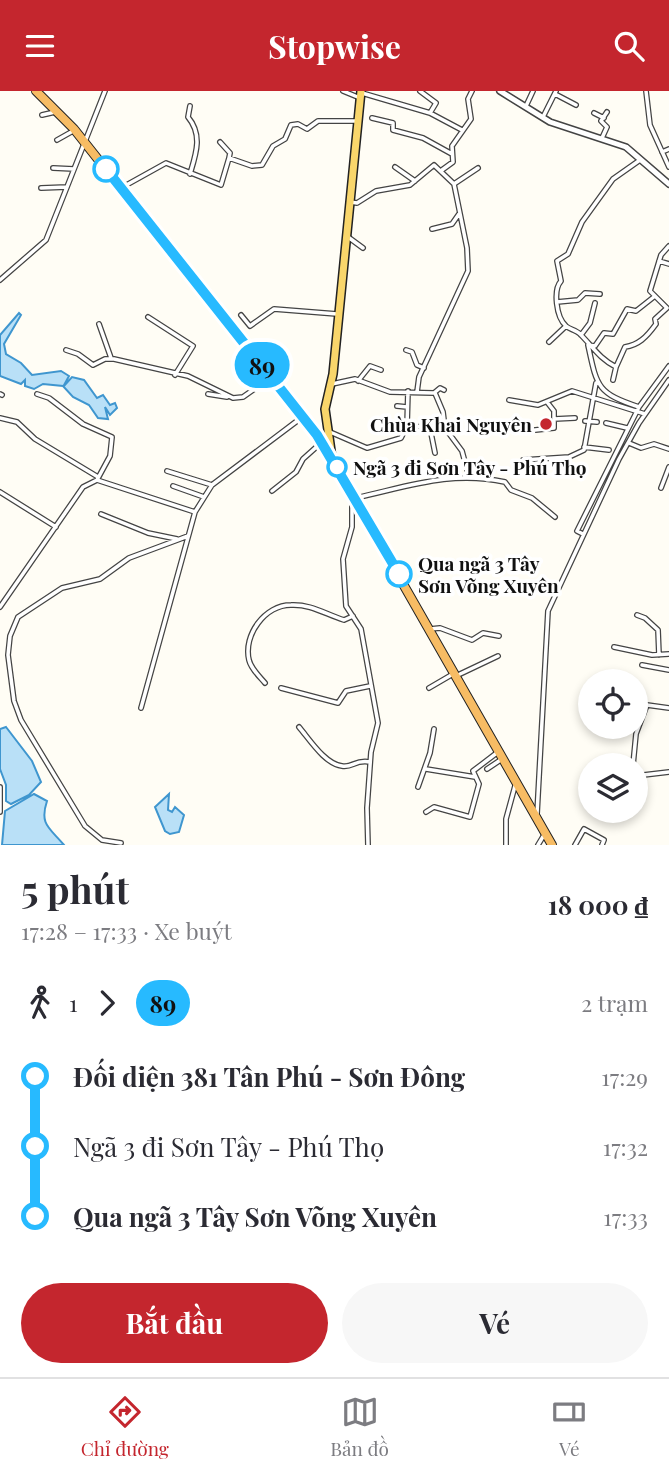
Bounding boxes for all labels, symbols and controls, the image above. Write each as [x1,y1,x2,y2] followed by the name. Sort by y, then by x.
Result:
[268,24,401,67] text: Stopwise
[21,27,59,65] icon: menu
[610,27,648,65] icon: search
[93,156,119,182] unlabelled marker
[230,342,294,388] line badge: 89
[249,349,275,381] text: 89
[370,411,532,437] place label: Chùa Khai Nguyên
[538,416,554,432] marker: Chùa Khai Nguyên
[353,454,587,480] place label: Ngã 3 đi Sơn Tây - Phú Thọ
[327,457,347,477] marker: Ngã 3 đi Sơn Tây - Phú Thọ
[418,550,559,598] place label: Qua ngã 3 Tây Sơn Võng Xuyên
[386,561,412,587] marker: Qua ngã 3 Tây Sơn Võng Xuyên
[578,669,648,823] map controls
[578,669,648,739] button: locate
[578,753,648,823] button: layers
[21,863,129,914] text: 5 phút
[548,887,648,922] text: 18 000 ₫
[21,915,232,946] text: 17:28 – 17:33 · Xe buýt
[21,984,59,1022] icon: walk
[88,984,126,1022] icon: forward
[69,987,78,1018] text: 1
[150,987,176,1019] text: 89
[581,987,648,1018] text: 2 trạm
[73,1059,465,1094] text: Đối diện 381 Tân Phú - Sơn Đông
[601,1061,648,1092] text: 17:29
[73,1129,384,1164] text: Ngã 3 đi Sơn Tây - Phú Thọ
[603,1131,648,1162] text: 17:32
[73,1199,437,1234] text: Qua ngã 3 Tây Sơn Võng Xuyên
[603,1201,648,1232] text: 17:33
[21,1283,328,1363] button: Bắt đầu
[342,1283,648,1363] button: Vé
[81,1393,169,1461] tab: Chỉ đường
[330,1393,389,1461] tab: Bản đồ
[550,1393,588,1461] tab: Vé

